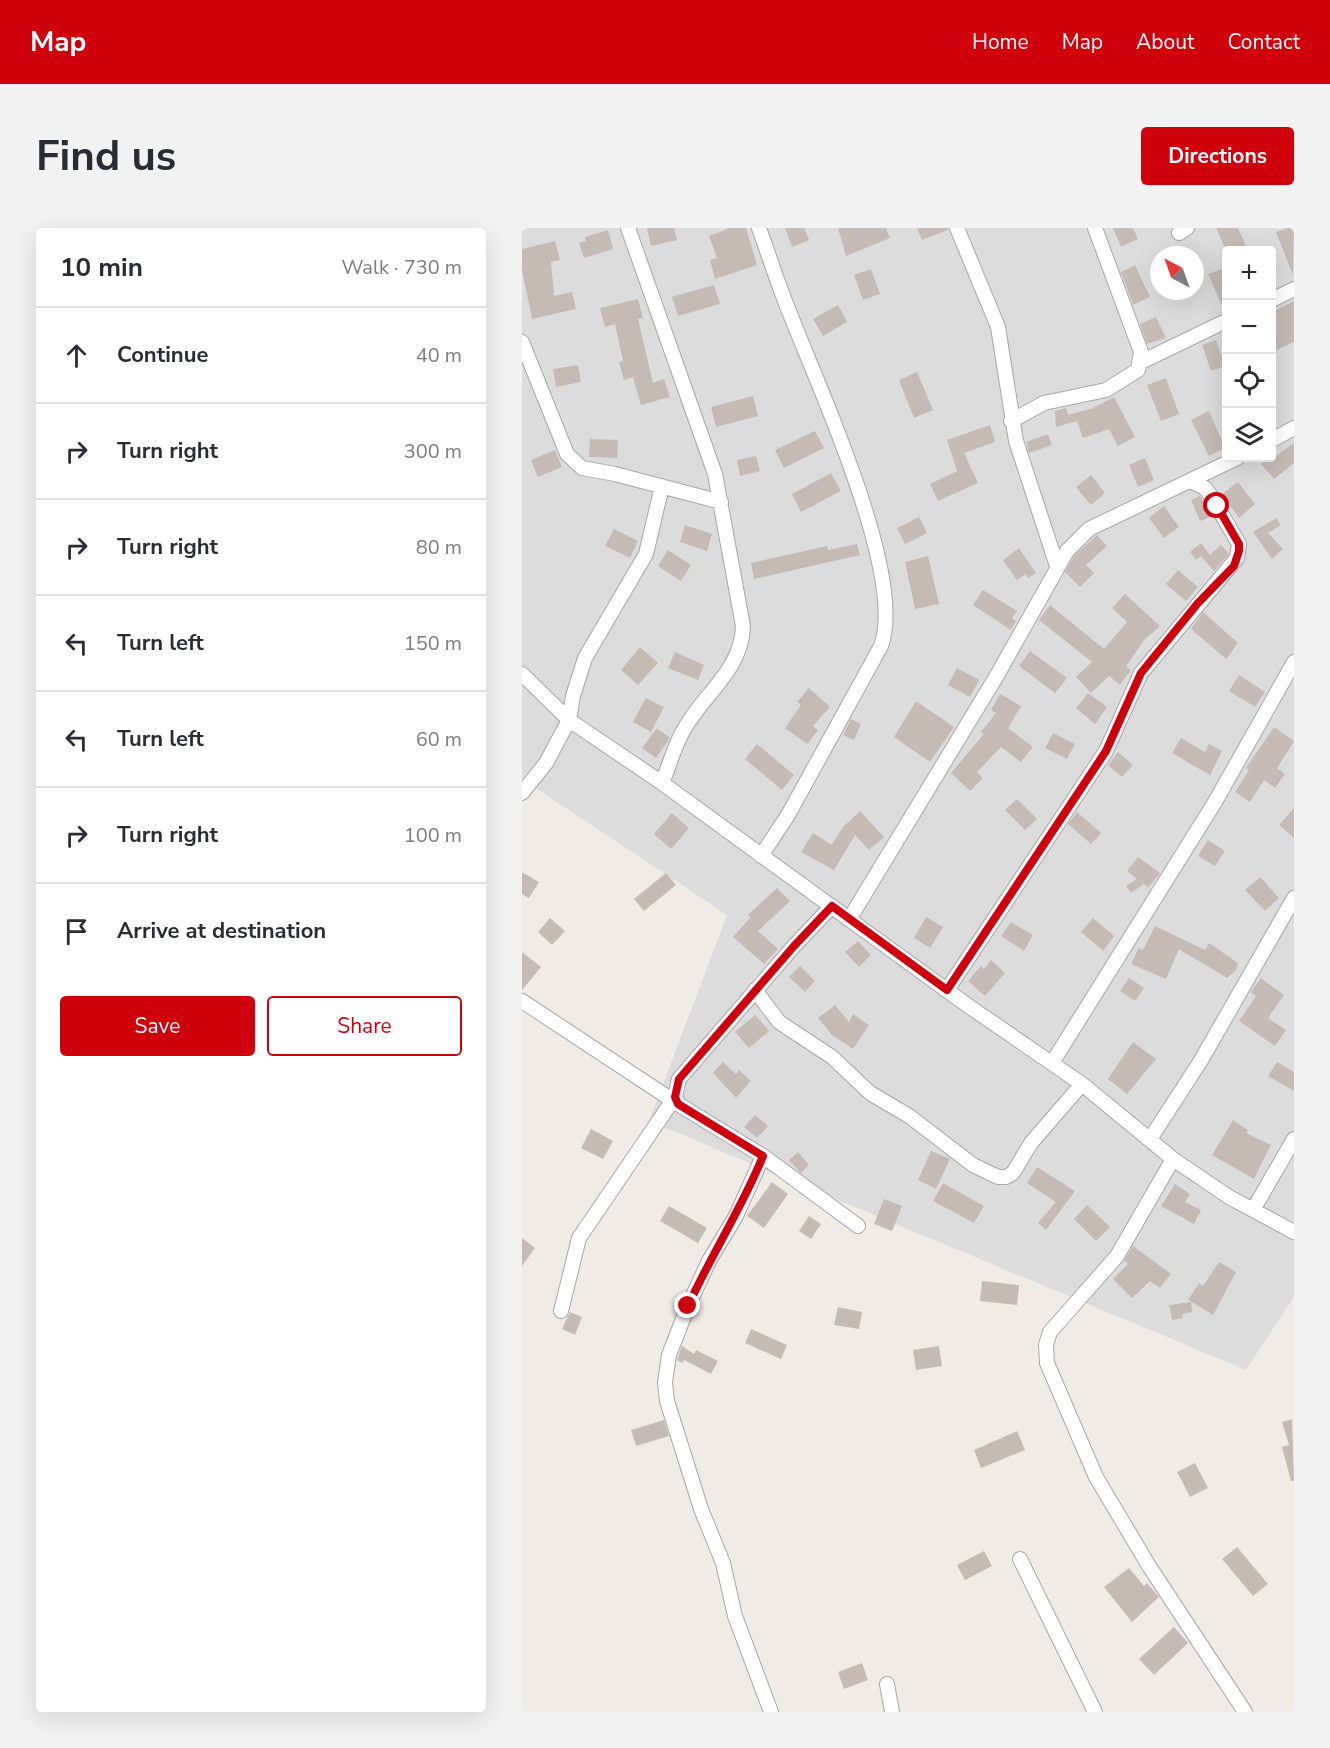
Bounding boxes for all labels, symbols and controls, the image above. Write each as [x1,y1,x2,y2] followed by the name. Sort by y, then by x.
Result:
[30,23,86,61] text: Map
[972,28,1029,56] text: Home
[1062,28,1103,56] text: Map
[1136,28,1194,56] text: About
[1227,28,1300,56] text: Contact
[1141,127,1294,185] button: Directions
[36,128,176,185] text: Find us
[1150,246,1204,300] north arrow
[1222,246,1276,462] map controls
[1222,246,1276,300] button: +
[60,250,143,285] text: 10 min
[342,254,462,281] text: Walk · 730 m
[1222,300,1276,354] button: −
[60,339,93,372] icon: ahead
[117,340,208,370] text: Continue
[416,342,462,369] text: 40 m
[1222,354,1276,408] button: locate
[1222,408,1276,462] button: layers
[60,435,93,468] icon: right
[117,436,218,466] text: Turn right
[404,438,462,465] text: 300 m
[1203,492,1229,518] route start
[60,531,93,564] icon: right
[117,532,218,562] text: Turn right
[416,534,462,561] text: 80 m
[60,627,93,660] icon: left
[117,628,204,658] text: Turn left
[404,630,462,657] text: 150 m
[60,723,93,756] icon: left
[117,724,204,754] text: Turn left
[416,726,462,753] text: 60 m
[60,819,93,852] icon: right
[117,820,218,850] text: Turn right
[404,822,462,849] text: 100 m
[60,915,93,948] icon: arrive
[117,916,326,946] text: Arrive at destination
[60,996,255,1056] button: Save
[267,996,462,1056] button: Share
[674,1292,700,1318] route end

